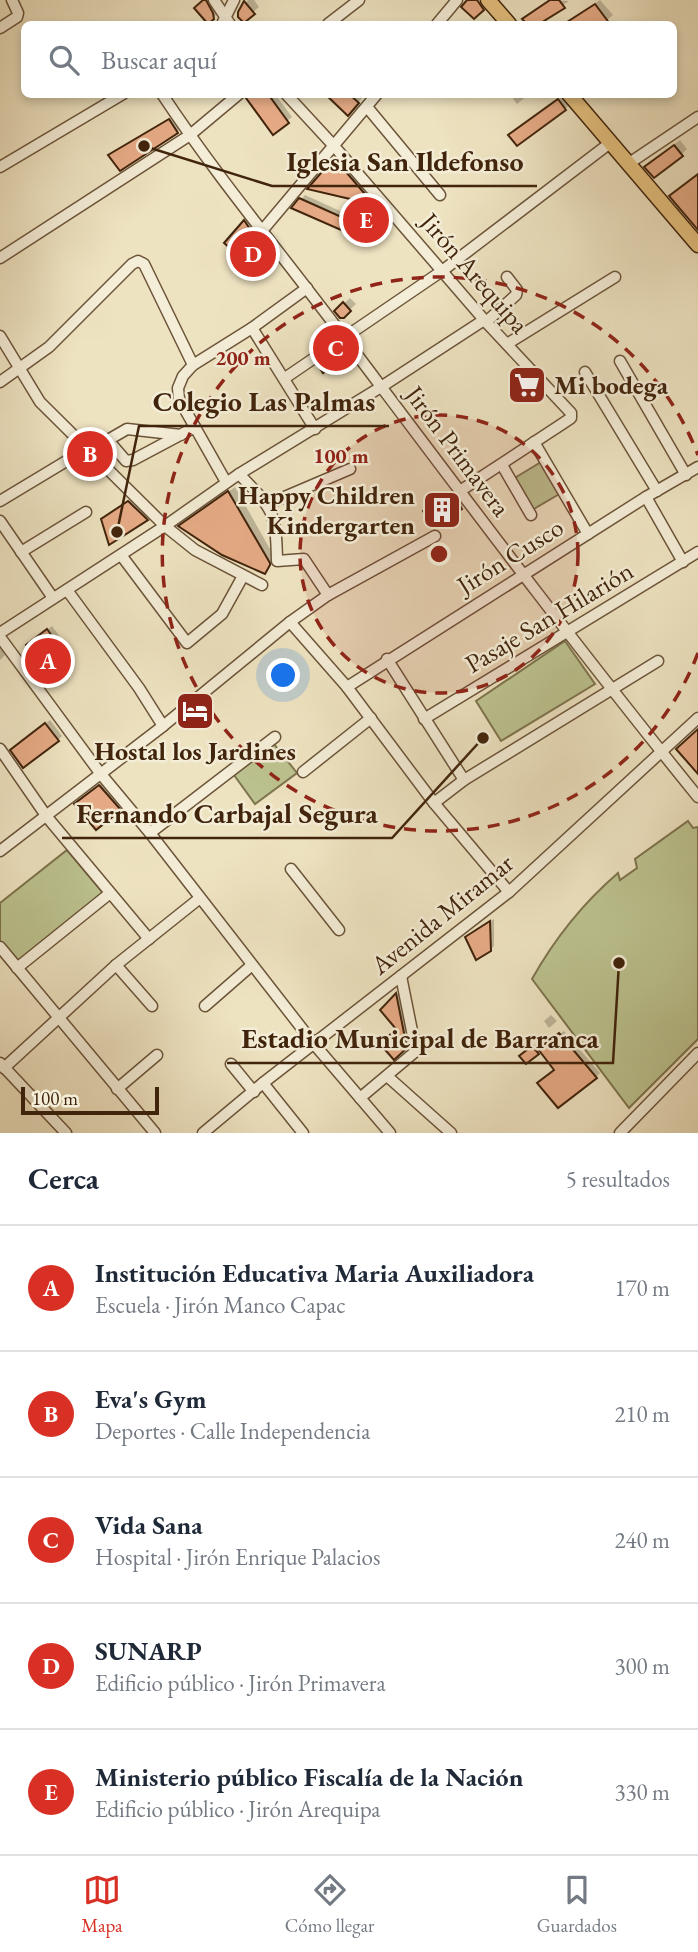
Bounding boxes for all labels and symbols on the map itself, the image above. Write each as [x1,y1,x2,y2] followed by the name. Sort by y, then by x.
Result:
[272,137,537,186] callout: Iglesia San Ildefonso
[286,143,524,179] text: Iglesia San Ildefonso
[343,194,389,246] pin: E
[412,204,537,341] street label: Jirón Arequipa
[230,228,276,280] pin: D
[313,322,359,374] pin: C
[215,344,271,371] text: 200 m
[506,364,548,406] supermarket icon: Mi bodega
[554,368,669,402] place label: Mi bodega
[139,377,389,426] callout: Colegio Las Palmas
[397,377,519,524] street label: Jirón Primavera
[153,383,375,419] text: Colegio Las Palmas
[67,428,113,480] pin: B
[313,442,369,469] text: 100 m
[238,478,415,542] place label: Happy Children Kindergarten
[421,489,463,531] building icon: Happy Children Kindergarten
[449,510,570,603] street label: Jirón Cusco
[427,542,451,566] centre of rings
[459,553,640,681] street label: Pasaje San Hilarión
[25,635,71,687] pin: A
[266,658,300,692] your location
[174,690,216,732] hotel icon: Hostal los Jardines
[94,734,296,768] place label: Hostal los Jardines
[62,789,392,838] callout: Fernando Carbajal Segura
[76,795,379,831] text: Fernando Carbajal Segura
[363,846,521,983] street label: Avenida Miramar
[227,1014,613,1063] callout: Estadio Municipal de Barranca
[241,1020,600,1056] text: Estadio Municipal de Barranca
[21,1084,159,1116] scale bar

